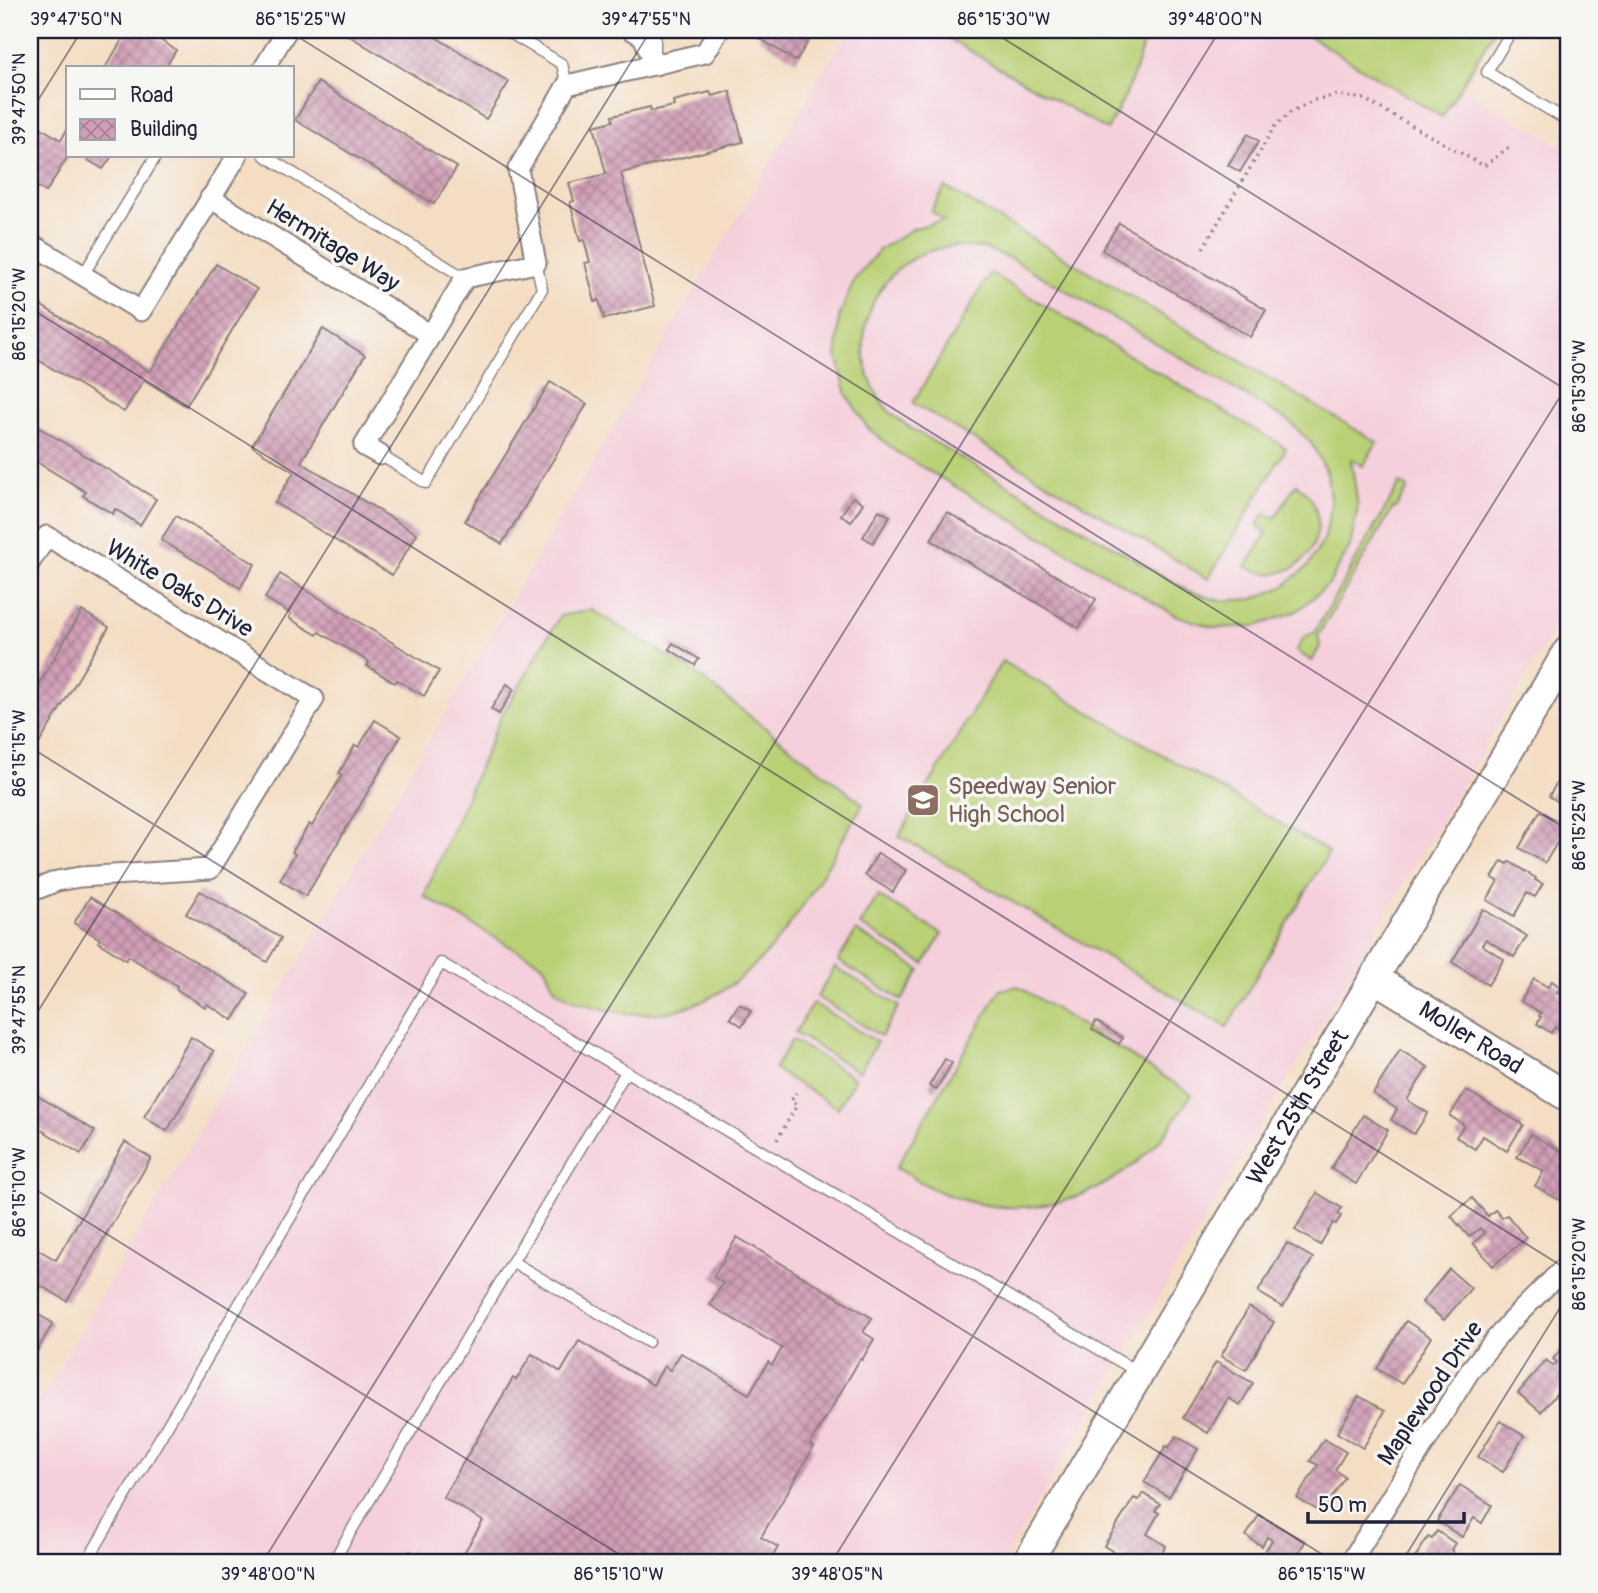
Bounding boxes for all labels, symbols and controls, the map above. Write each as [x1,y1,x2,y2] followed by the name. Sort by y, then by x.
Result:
[30,8,122,31] text: 39°47'50"N
[256,8,346,31] text: 86°15'25"W
[601,8,691,31] text: 39°47'55"N
[958,8,1050,31] text: 86°15'30"W
[1168,8,1262,31] text: 39°48'00"N
[8,53,31,145] text: 39°47'50"N
[66,66,294,158] legend
[130,82,174,109] text: Road
[130,116,197,143] text: Building
[261,193,405,298] street label: Hermitage Way
[8,268,31,360] text: 86°15'20"W
[1568,340,1591,432] text: 86°15'30"W
[101,533,259,644] street label: White Oaks Drive
[8,709,31,797] text: 86°15'15"W
[948,772,1117,829] place label: Speedway Senior High School
[1568,780,1591,870] text: 86°15'25"W
[904,781,942,819] school or university icon: Speedway Senior High School
[8,965,31,1055] text: 39°47'55"N
[1413,995,1528,1081] street label: Moller Road
[1241,1024,1355,1190] street label: West 25th Street
[8,1147,31,1237] text: 86°15'10"W
[1568,1218,1591,1310] text: 86°15'20"W
[1372,1316,1489,1471] street label: Maplewood Drive
[1308,1481,1463,1525] scale bar
[1318,1492,1367,1519] text: 50 m
[221,1563,315,1586] text: 39°48'00"N
[574,1563,664,1586] text: 86°15'10"W
[791,1563,883,1586] text: 39°48'05"N
[1278,1563,1366,1586] text: 86°15'15"W

